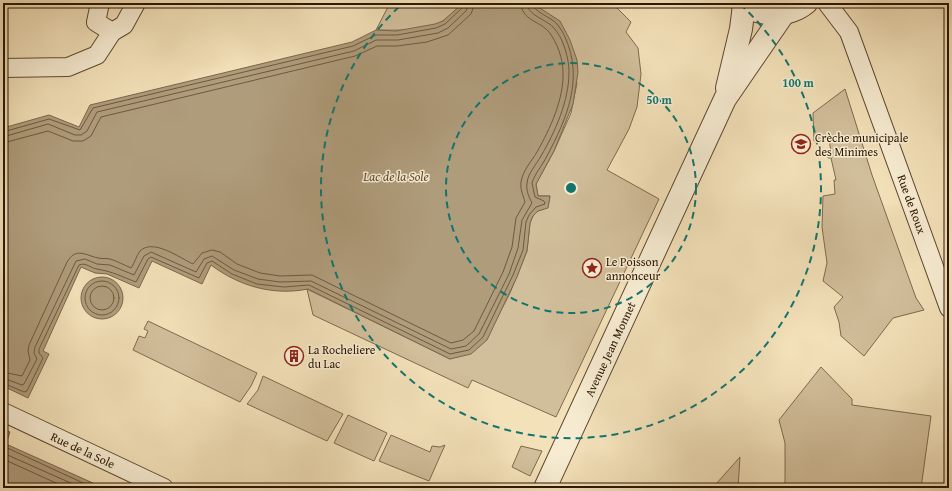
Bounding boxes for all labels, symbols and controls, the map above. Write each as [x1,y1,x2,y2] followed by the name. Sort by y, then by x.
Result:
[782,74,815,91] text: 100 m
[646,91,672,108] text: 50 m
[815,129,909,160] place label: Crèche municipale des Minimes
[790,133,812,155] school or university icon: Crèche municipale des Minimes
[362,167,429,186] water label: Lac de la Sole
[893,172,931,237] street label: Rue de Roux
[564,181,578,195] centre of rings
[606,253,660,284] place label: Le Poisson annonceur
[581,257,603,279] place icon: Le Poisson annonceur
[580,298,640,399] street label: Avenue Jean Monnet
[308,341,376,372] place label: La Rocheliere du Lac
[283,345,305,367] building icon: La Rocheliere du Lac
[48,428,118,472] street label: Rue de la Sole

